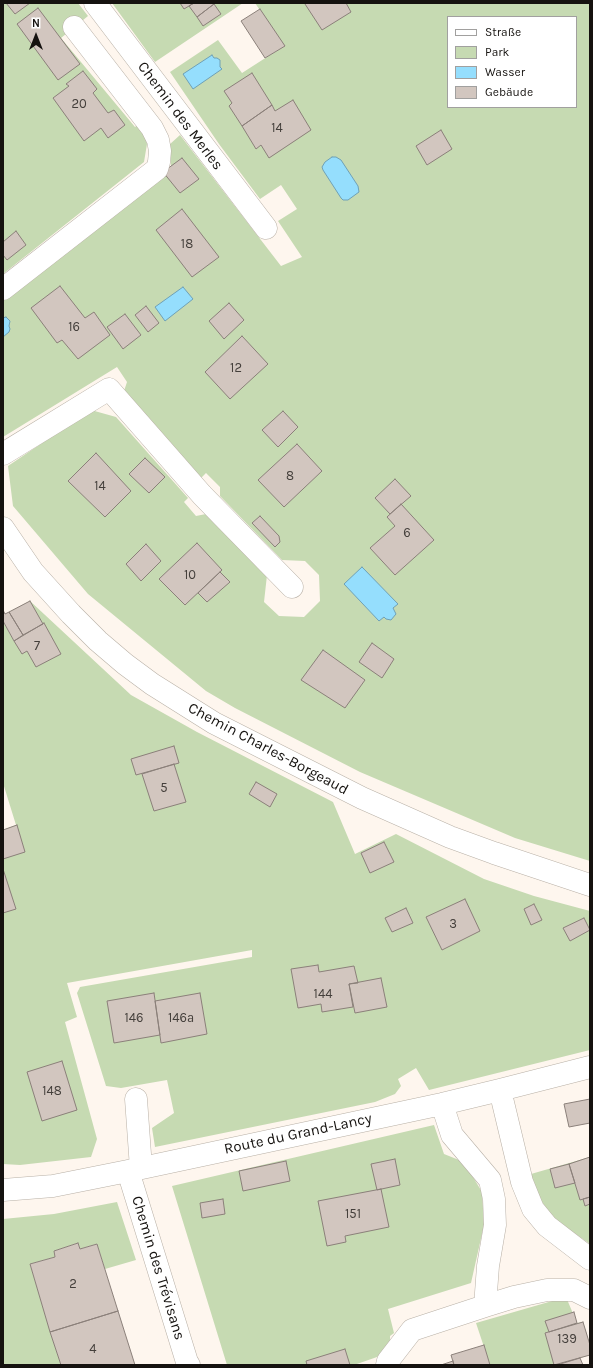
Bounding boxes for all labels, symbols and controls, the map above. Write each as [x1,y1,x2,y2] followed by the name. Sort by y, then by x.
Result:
[16,16,56,56] north arrow
[447,16,577,108] legend
[32,17,40,30] text: N
[485,25,521,39] text: Straße
[485,45,509,59] text: Park
[133,58,227,174] street label: Chemin des Merles
[485,65,525,79] text: Wasser
[485,85,533,99] text: Gebäude
[71,96,87,112] house number: 20
[271,120,283,136] house number: 14
[181,236,193,252] house number: 18
[68,319,80,335] house number: 16
[230,360,242,376] house number: 12
[286,468,294,484] house number: 8
[94,478,106,494] house number: 14
[403,525,411,541] house number: 6
[184,567,196,583] house number: 10
[34,638,40,654] house number: 7
[185,699,351,799] street label: Chemin Charles-Borgeaud
[160,780,168,796] house number: 5
[449,916,457,932] house number: 3
[314,986,332,1002] house number: 144
[125,1010,143,1026] house number: 146
[168,1010,194,1026] house number: 146a
[42,1083,62,1099] house number: 148
[223,1110,373,1158] street label: Route du Grand-Lancy
[128,1194,188,1342] street label: Chemin des Trévisans
[345,1206,361,1222] house number: 151
[69,1276,77,1292] house number: 2
[557,1331,577,1347] house number: 139
[89,1341,97,1357] house number: 4

